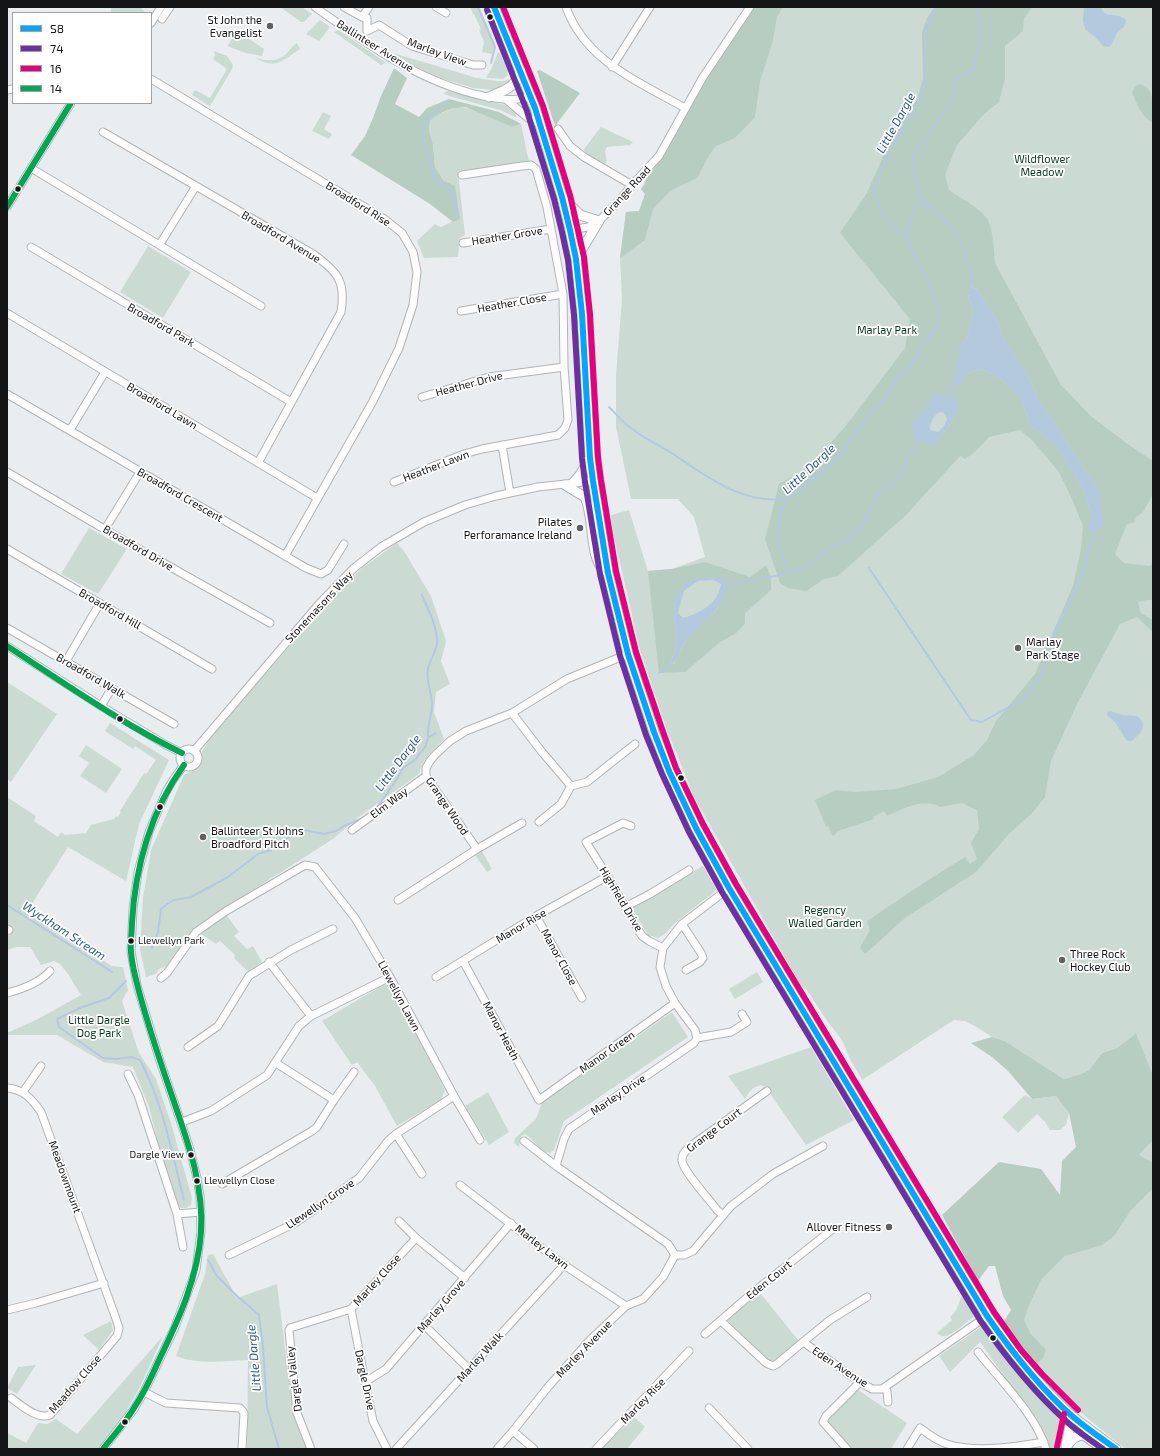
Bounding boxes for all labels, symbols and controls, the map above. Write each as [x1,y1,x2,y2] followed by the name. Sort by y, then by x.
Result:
[12,12,152,104] legend
[485,12,495,22] unlabelled marker
[208,13,262,39] place label: St John the Evangelist
[334,17,416,75] street label: Ballinteer Avenue
[50,21,64,35] text: S8
[265,21,275,31] marker: St John the Evangelist
[406,35,468,69] street label: Marlay View
[50,41,64,55] text: 74
[50,61,62,75] text: 16
[50,81,62,95] text: 14
[873,90,919,156] water label: Little Dargle
[1014,152,1070,178] park label: Wildflower Meadow
[601,163,653,219] street label: Grange Road
[323,179,393,229] street label: Broadford Rise
[13,184,23,194] unlabelled marker
[239,208,323,266] street label: Broadford Avenue
[471,224,543,248] street label: Heather Grove
[476,290,548,316] street label: Heather Close
[125,300,197,350] street label: Broadford Park
[857,323,917,337] park label: Marlay Park
[434,369,504,399] street label: Heather Drive
[124,380,200,432] street label: Broadford Lawn
[780,441,838,497] water label: Little Dargle
[401,447,471,485] street label: Heather Lawn
[135,465,225,525] street label: Broadford Crescent
[464,515,572,541] place label: Pilates Perforamance Ireland
[100,522,176,574] street label: Broadford Drive
[575,523,585,533] marker: Pilates Perforamance Ireland
[282,569,356,645] street label: Stonemasons Way
[77,586,143,632] street label: Broadford Hill
[1026,635,1079,661] place label: Marlay Park Stage
[1013,643,1023,653] marker: Marlay Park Stage
[54,651,128,701] street label: Broadford Walk
[115,714,125,724] unlabelled marker
[372,732,424,794] water label: Little Dargle
[676,773,686,783] unlabelled marker
[423,774,471,838] street label: Grange Wood
[368,785,410,821] street label: Elm Way
[155,802,165,812] unlabelled marker
[211,824,303,850] place label: Ballinteer St Johns Broadford Pitch
[198,832,208,842] marker: Ballinteer St Johns Broadford Pitch
[596,864,646,934] street label: Highfield Drive
[20,899,108,963] water label: Wyckham Stream
[788,903,862,929] park label: Regency Walled Garden
[494,906,548,946] street label: Manor Rise
[538,926,580,988] street label: Manor Close
[138,935,205,947] place label: Llewellyn Park
[126,936,136,946] marker: Llewellyn Park
[1070,947,1131,973] place label: Three Rock Hockey Club
[1057,955,1067,965] marker: Three Rock Hockey Club
[375,959,423,1033] street label: Llewellyn Lawn
[480,999,522,1063] street label: Manor Heath
[68,1013,130,1039] park label: Little Dargle Dog Park
[577,1028,637,1076] street label: Manor Green
[588,1072,648,1118] street label: Marley Drive
[684,1105,744,1155] street label: Grange Court
[46,1139,84,1215] street label: Meadowmount
[130,1149,184,1161] place label: Dargle View
[186,1150,196,1160] marker: Dargle View
[204,1175,275,1187] place label: Llewellyn Close
[192,1176,202,1186] marker: Llewellyn Close
[283,1176,357,1232] street label: Llewellyn Grove
[807,1220,881,1234] place label: Allover Fitness
[512,1222,572,1272] street label: Marley Lawn
[884,1222,894,1232] marker: Allover Fitness
[350,1252,404,1308] street label: Marley Close
[744,1258,794,1302] street label: Eden Court
[414,1277,468,1335] street label: Marley Grove
[553,1318,615,1380] street label: Marley Avenue
[244,1324,264,1392] water label: Little Dargle
[454,1329,506,1385] street label: Marley Walk
[988,1333,998,1343] unlabelled marker
[810,1344,870,1390] street label: Eden Avenue
[283,1345,305,1413] street label: Dargle Valley
[352,1349,378,1411] street label: Dargle Drive
[46,1352,104,1416] street label: Meadow Close
[618,1375,668,1427] street label: Marley Rise
[120,1417,130,1427] unlabelled marker

